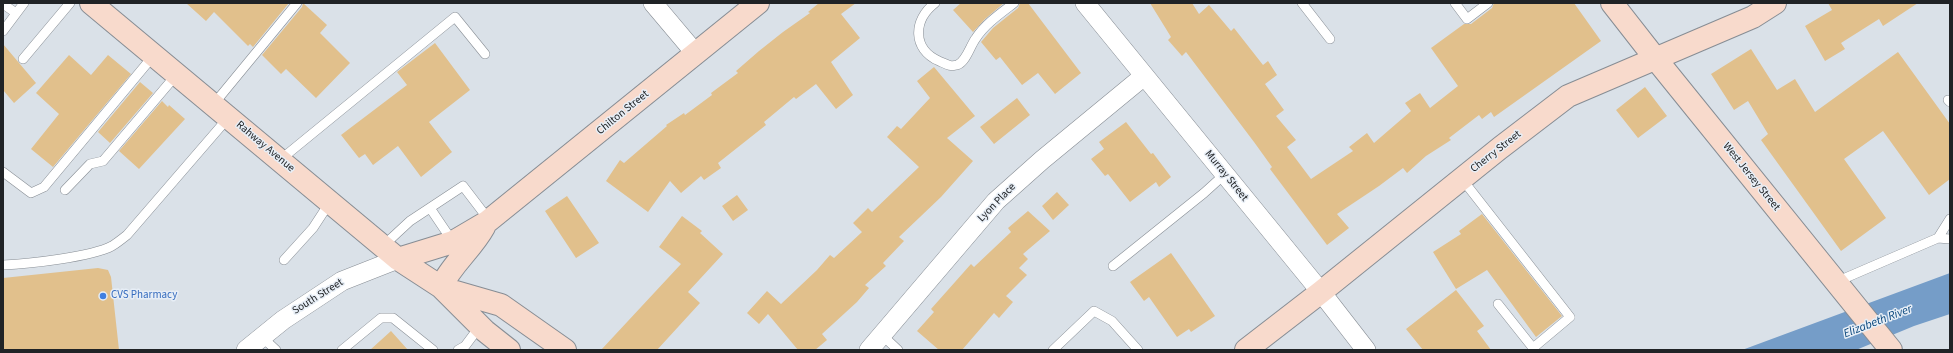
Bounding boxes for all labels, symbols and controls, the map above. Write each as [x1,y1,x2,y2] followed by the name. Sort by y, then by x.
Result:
[594,88,652,138] street label: Chilton Street
[233,119,297,175] street label: Rahway Avenue
[1468,128,1524,176] street label: Cherry Street
[1719,140,1783,214] street label: West Jersey Street
[1201,148,1251,204] street label: Murray Street
[975,181,1019,225] street label: Lyon Place
[290,276,346,318] street label: South Street
[111,289,177,303] place label: CVS Pharmacy
[98,291,108,301] marker: CVS Pharmacy
[1842,302,1914,342] water label: Elizabeth River

